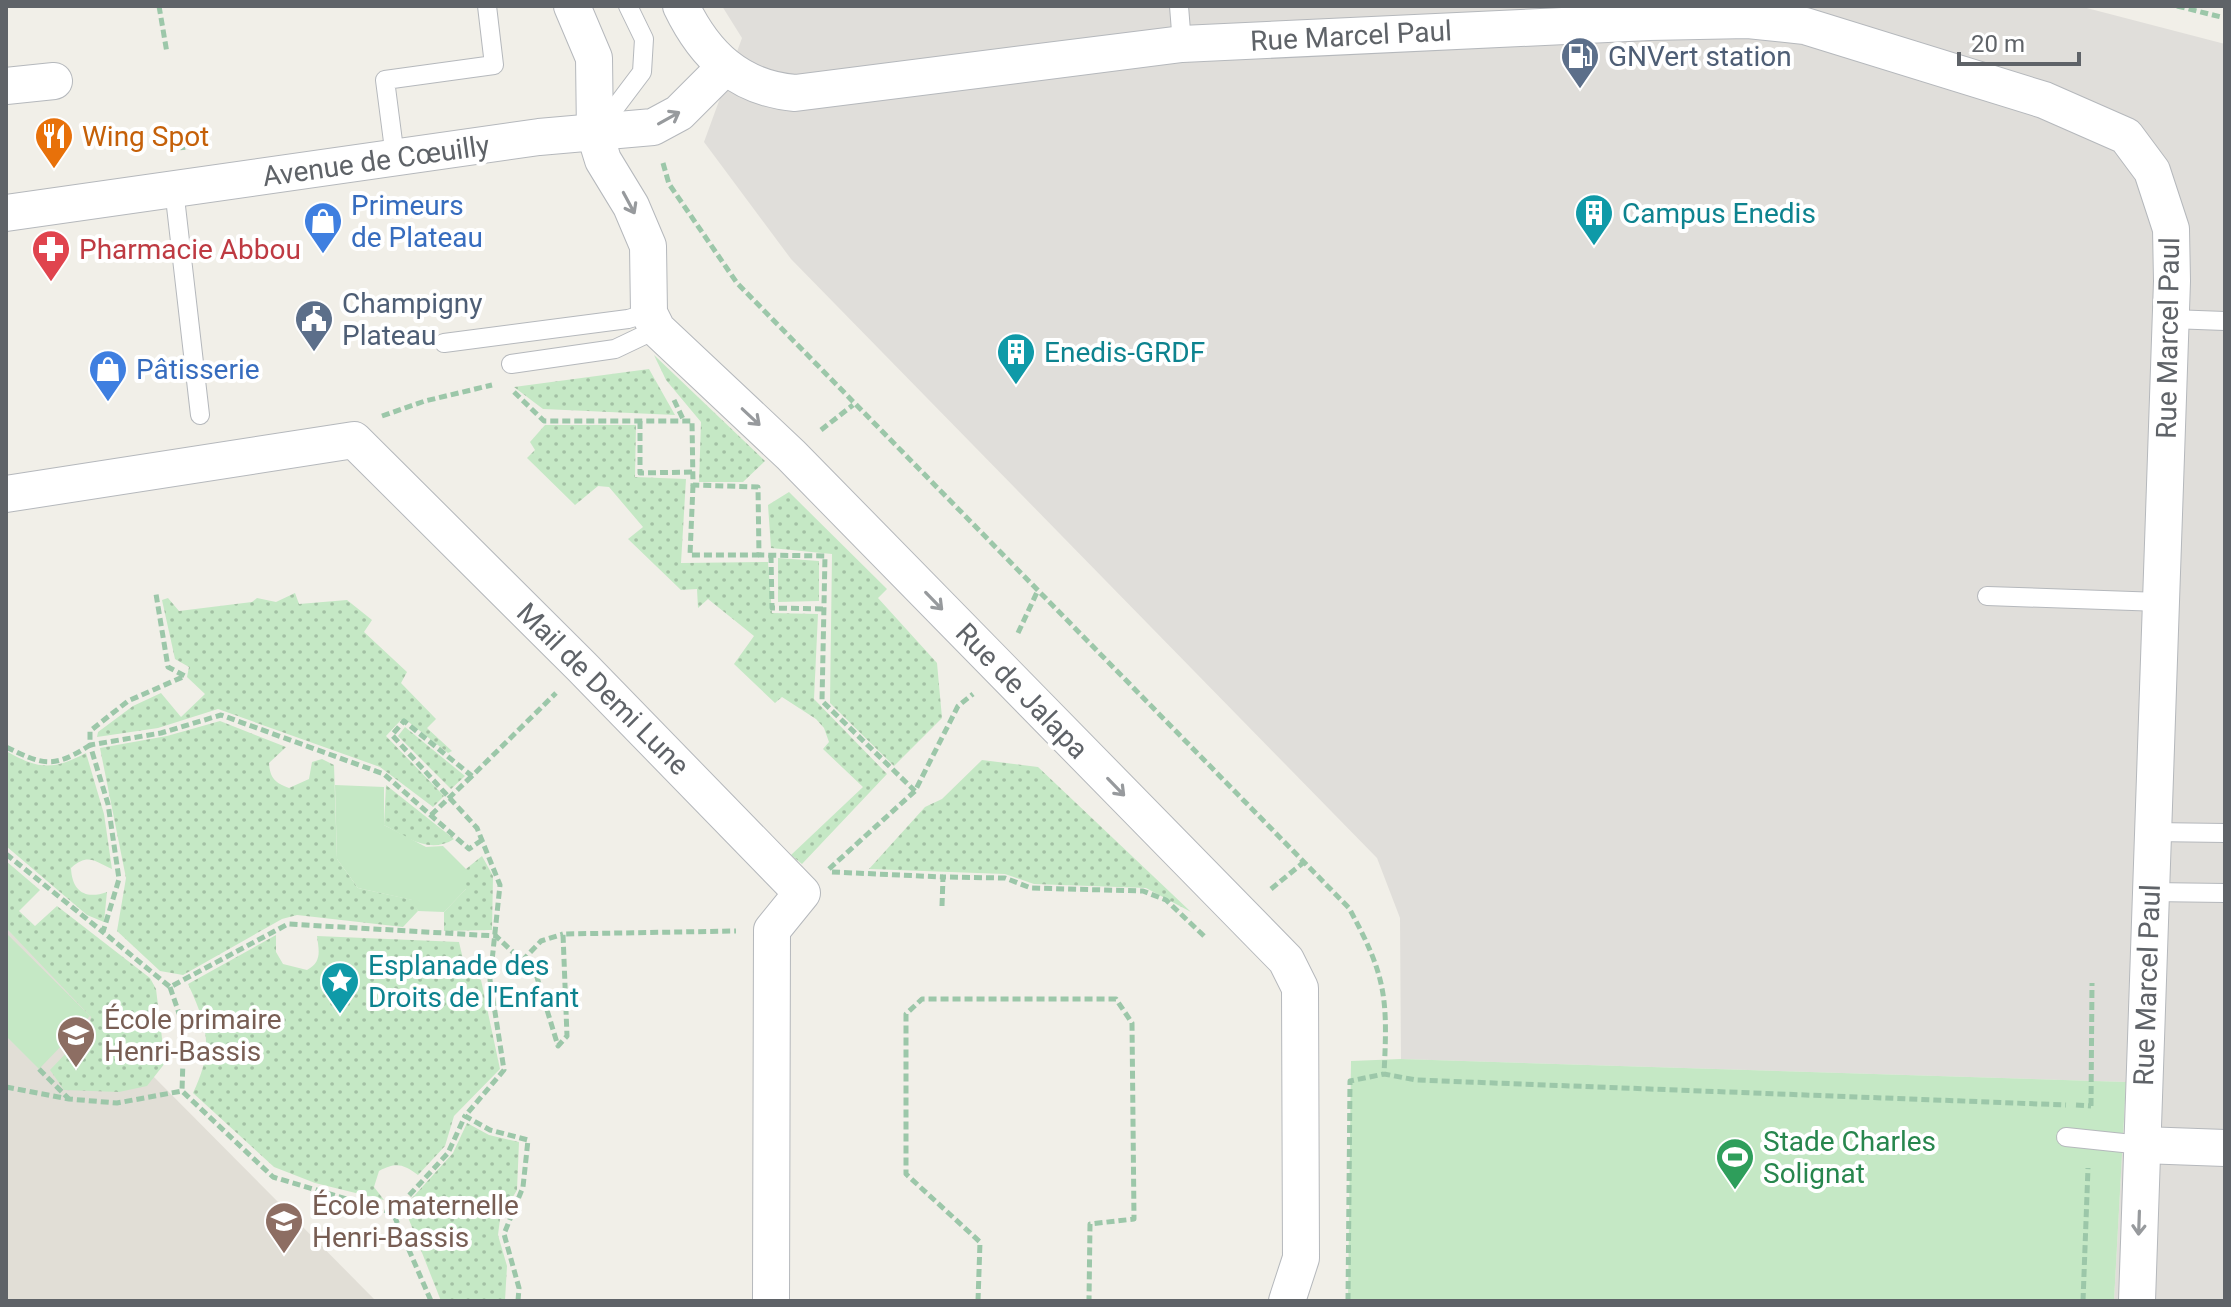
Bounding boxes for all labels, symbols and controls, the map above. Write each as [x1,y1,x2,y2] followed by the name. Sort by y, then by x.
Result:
[1249,14,1453,58] street label: Rue Marcel Paul
[1959,16,2079,66] scale bar
[1971,30,2025,58] text: 20 m
[1559,35,1601,90] fuel station icon: GNVert station
[1608,40,1792,73] place label: GNVert station
[657,110,680,126] one-way arrow
[33,115,75,170] restaurant icon: Wing Spot
[82,120,209,153] place label: Wing Spot
[260,129,492,193] street label: Avenue de Cœuilly
[351,189,483,254] place label: Primeurs de Plateau
[621,191,637,215] one-way arrow
[1573,192,1615,247] building icon: Campus Enedis
[1622,197,1816,230] place label: Campus Enedis
[302,200,344,255] shop icon: Primeurs de Plateau
[30,228,72,283] pharmacy icon: Pharmacie Abbou
[79,233,301,266] place label: Pharmacie Abbou
[2150,237,2186,439] street label: Rue Marcel Paul
[342,287,482,352] place label: Champigny Plateau
[293,298,335,353] public building icon: Champigny Plateau
[995,331,1037,386] building icon: Enedis-GRDF
[1044,336,1205,369] place label: Enedis-GRDF
[87,348,129,403] shop icon: Pâtisserie
[136,353,260,386] place label: Pâtisserie
[741,407,761,426] one-way arrow
[925,591,944,611] one-way arrow
[510,596,696,782] street label: Mail de Demi Lune
[949,616,1095,766] street label: Rue de Jalapa
[1106,777,1125,797] one-way arrow
[2127,884,2167,1086] street label: Rue Marcel Paul
[368,949,579,1014] place label: Esplanade des Droits de l'Enfant
[319,960,361,1015] place icon: Esplanade des Droits de l'Enfant
[104,1003,282,1068] place label: École primaire Henri-Bassis
[55,1014,97,1069] school or university icon: École primaire Henri-Bassis
[1763,1125,1936,1190] place label: Stade Charles Solignat
[1714,1136,1756,1191] sports icon: Stade Charles Solignat
[312,1189,519,1254] place label: École maternelle Henri-Bassis
[263,1200,305,1255] school or university icon: École maternelle Henri-Bassis
[2132,1209,2147,1236] one-way arrow

